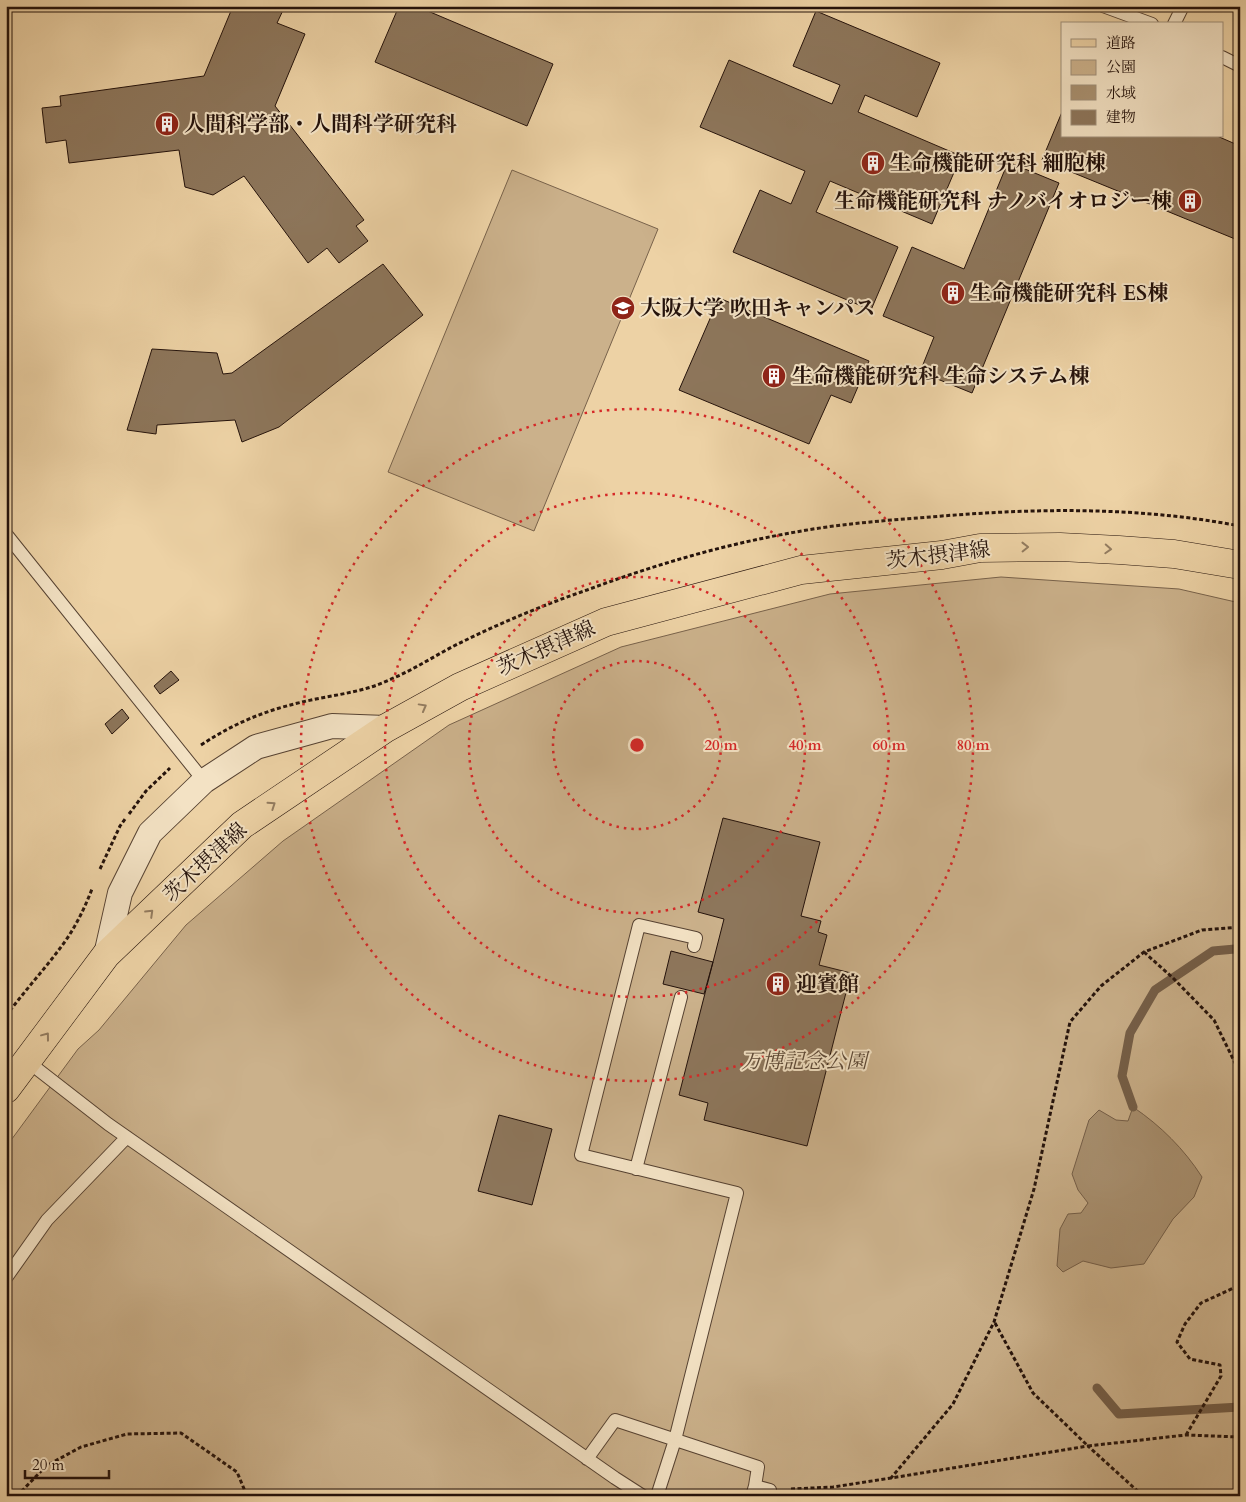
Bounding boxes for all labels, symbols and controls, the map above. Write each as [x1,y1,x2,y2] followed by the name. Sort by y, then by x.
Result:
[1061,22,1224,138] legend
[1106,33,1136,53] text: 道路
[1106,57,1136,77] text: 公園
[1106,83,1136,103] text: 水域
[1106,107,1136,127] text: 建物
[184,110,457,139] place label: 人間科学部・人間科学研究科
[154,111,180,137] building icon: 人間科学部・人間科学研究科
[890,149,1106,178] place label: 生命機能研究科 細胞棟
[860,150,886,176] building icon: 生命機能研究科 細胞棟
[834,187,1172,216] place label: 生命機能研究科 ナノバイオロジー棟
[1177,188,1203,214] building icon: 生命機能研究科 ナノバイオロジー棟
[970,279,1168,308] place label: 生命機能研究科 ES棟
[940,280,966,306] building icon: 生命機能研究科 ES棟
[640,294,875,323] place label: 大阪大学 吹田キャンパス
[610,295,636,321] school or university icon: 大阪大学 吹田キャンパス
[792,362,1090,391] place label: 生命機能研究科 生命システム棟
[761,363,787,389] building icon: 生命機能研究科 生命システム棟
[884,535,992,576] street label: 茨木摂津線
[1021,542,1029,552] one-way arrow
[1105,544,1113,555] one-way arrow
[492,614,600,683] street label: 茨木摂津線
[417,703,426,713] one-way arrow
[704,735,738,755] text: 20 m
[788,735,822,755] text: 40 m
[872,735,906,755] text: 60 m
[956,735,990,755] text: 80 m
[628,736,646,754] centre of rings
[266,802,275,811] one-way arrow
[157,816,254,909] street label: 茨木摂津線
[145,910,154,919] one-way arrow
[796,970,859,999] place label: 迎賓館
[765,971,791,997] building icon: 迎賓館
[40,1033,48,1042] one-way arrow
[741,1047,870,1076] park label: 万博記念公園
[25,1447,109,1479] scale bar
[32,1455,64,1475] text: 20 m

